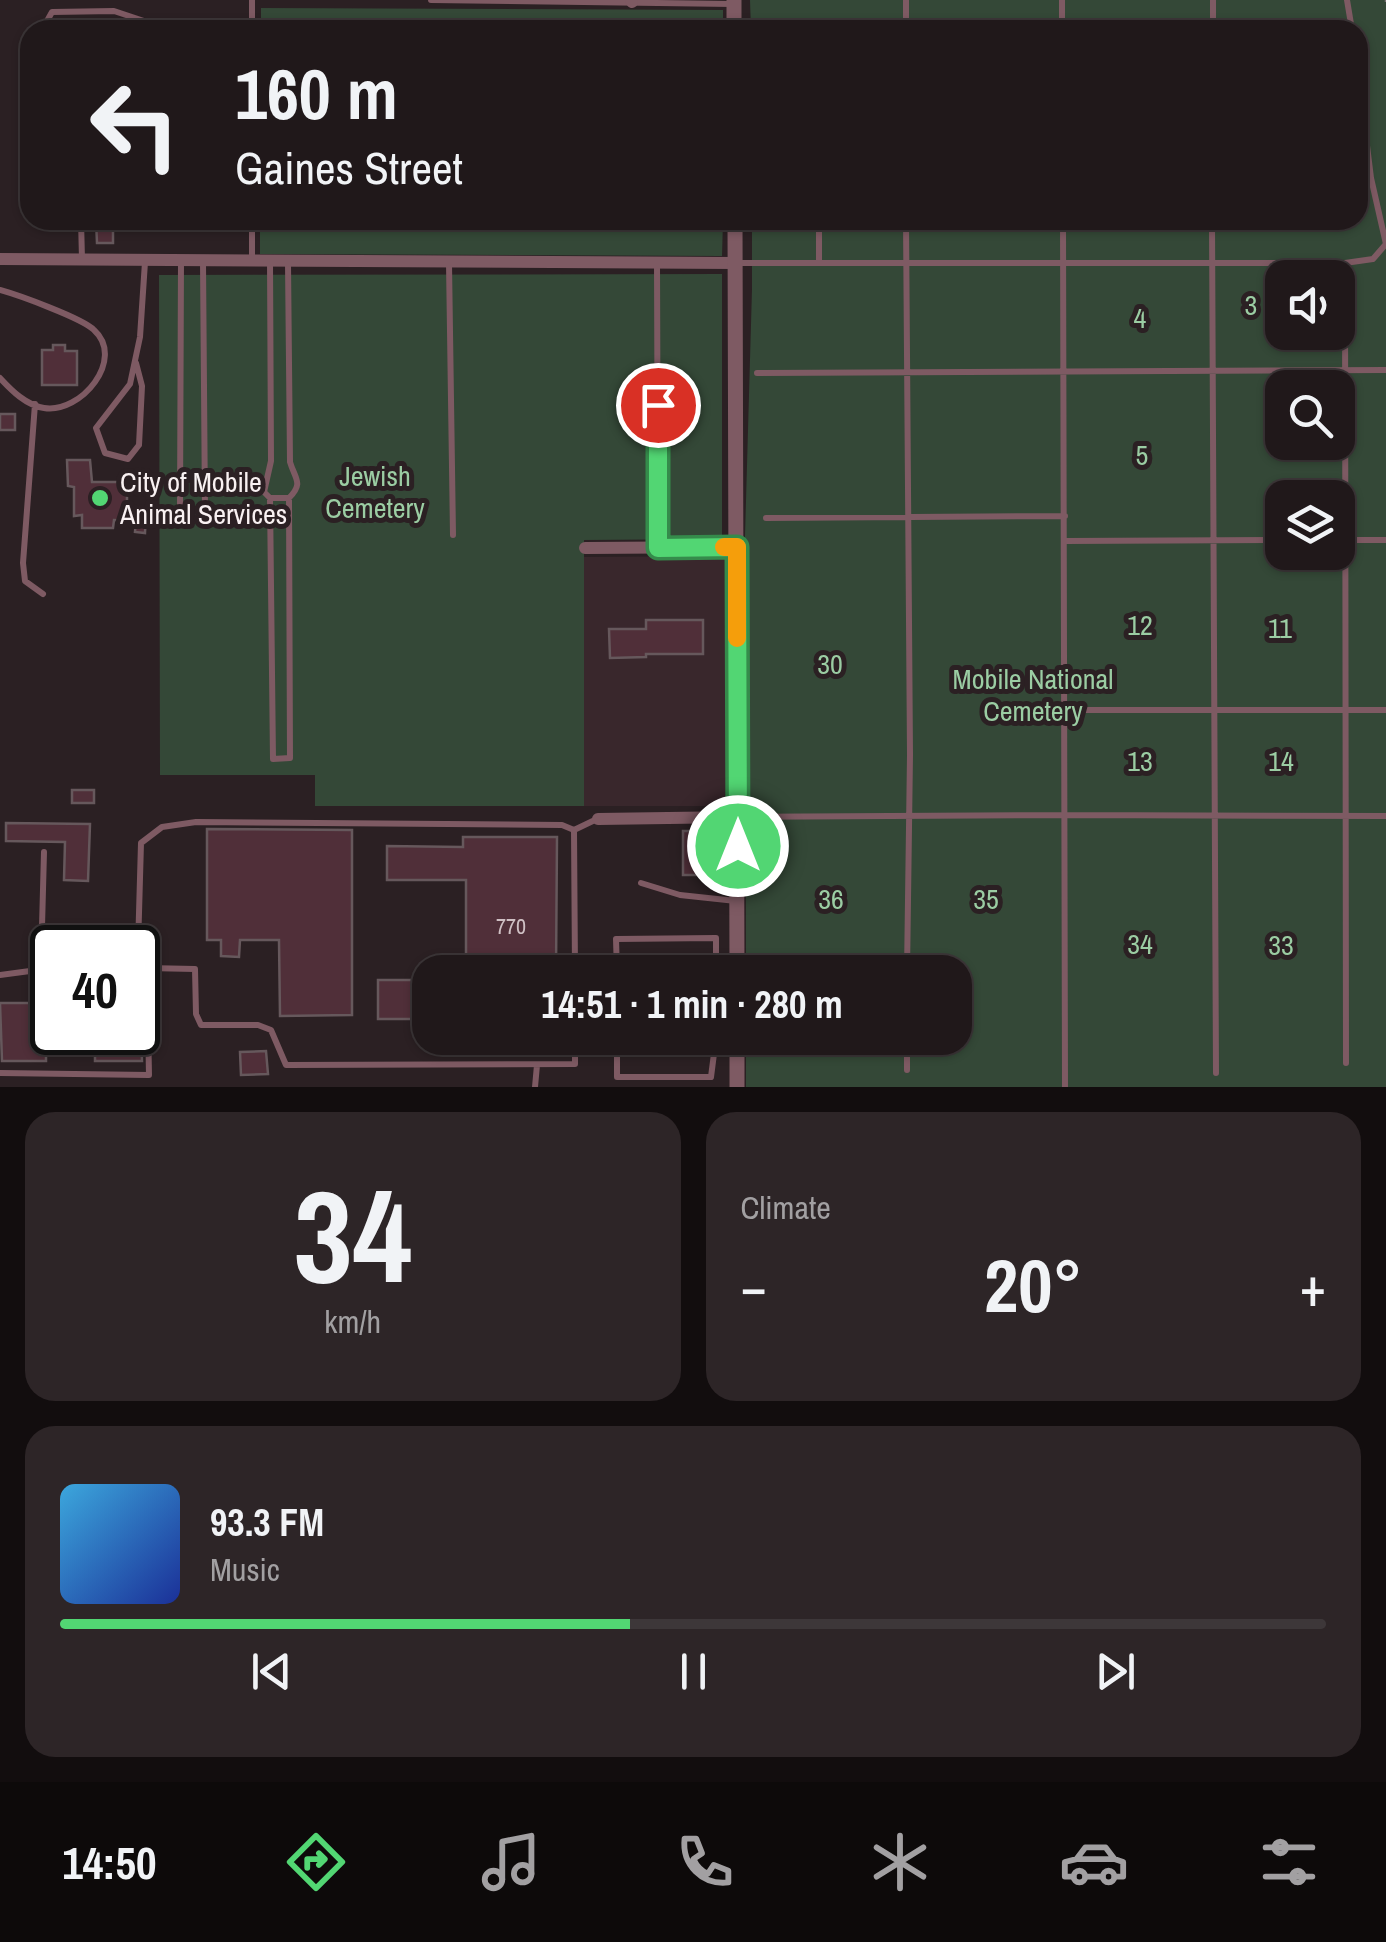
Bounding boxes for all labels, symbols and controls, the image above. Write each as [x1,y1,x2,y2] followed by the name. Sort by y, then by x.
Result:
[235,47,398,141] text: 160 m
[70,60,200,190] icon: left
[235,137,463,198] text: Gaines Street
[1265,260,1355,570] map controls
[1265,260,1355,350] button: sound
[1245,286,1257,324] park label: 3
[1134,299,1147,337] park label: 4
[616,363,701,448] pin
[1265,370,1355,460] button: search
[631,378,686,433] icon: arrive
[1136,436,1148,474] park label: 5
[325,457,425,527] park label: Jewish Cemetery
[119,463,287,533] place label: City of Mobile Animal Services
[1265,480,1355,570] button: layers
[89,487,111,509] marker: City of Mobile Animal Services
[1127,606,1153,644] park label: 12
[1268,609,1292,647] park label: 11
[817,645,843,683] park label: 30
[953,660,1113,730] park label: Mobile National Cemetery
[1127,742,1153,780] park label: 13
[1268,742,1294,780] park label: 14
[686,794,790,898] position arrow
[818,880,844,918] park label: 36
[973,880,999,918] park label: 35
[496,911,526,941] house number: 770
[30,925,160,1055] speed limit sign: 40
[1127,925,1153,963] park label: 34
[1268,926,1294,964] park label: 33
[541,979,843,1030] text: 14:51 · 1 min · 280 m
[293,1147,412,1323] text: 34
[741,1186,831,1229] text: Climate
[984,1234,1082,1335] text: 20°
[741,1249,767,1323] text: −
[1300,1249,1326,1323] text: +
[324,1300,381,1343] text: km/h
[210,1497,324,1548] text: 93.3 FM
[210,1548,280,1591] text: Music
[244,1644,299,1699] icon: previous
[666,1644,721,1699] icon: pause
[1088,1644,1143,1699] icon: next
[281,1827,351,1897] icon: directions
[476,1827,546,1897] icon: music
[670,1827,740,1897] icon: phone
[865,1827,935,1897] icon: climate
[1059,1827,1129,1897] icon: car
[1254,1827,1324,1897] icon: filters
[62,1832,157,1893] text: 14:50

